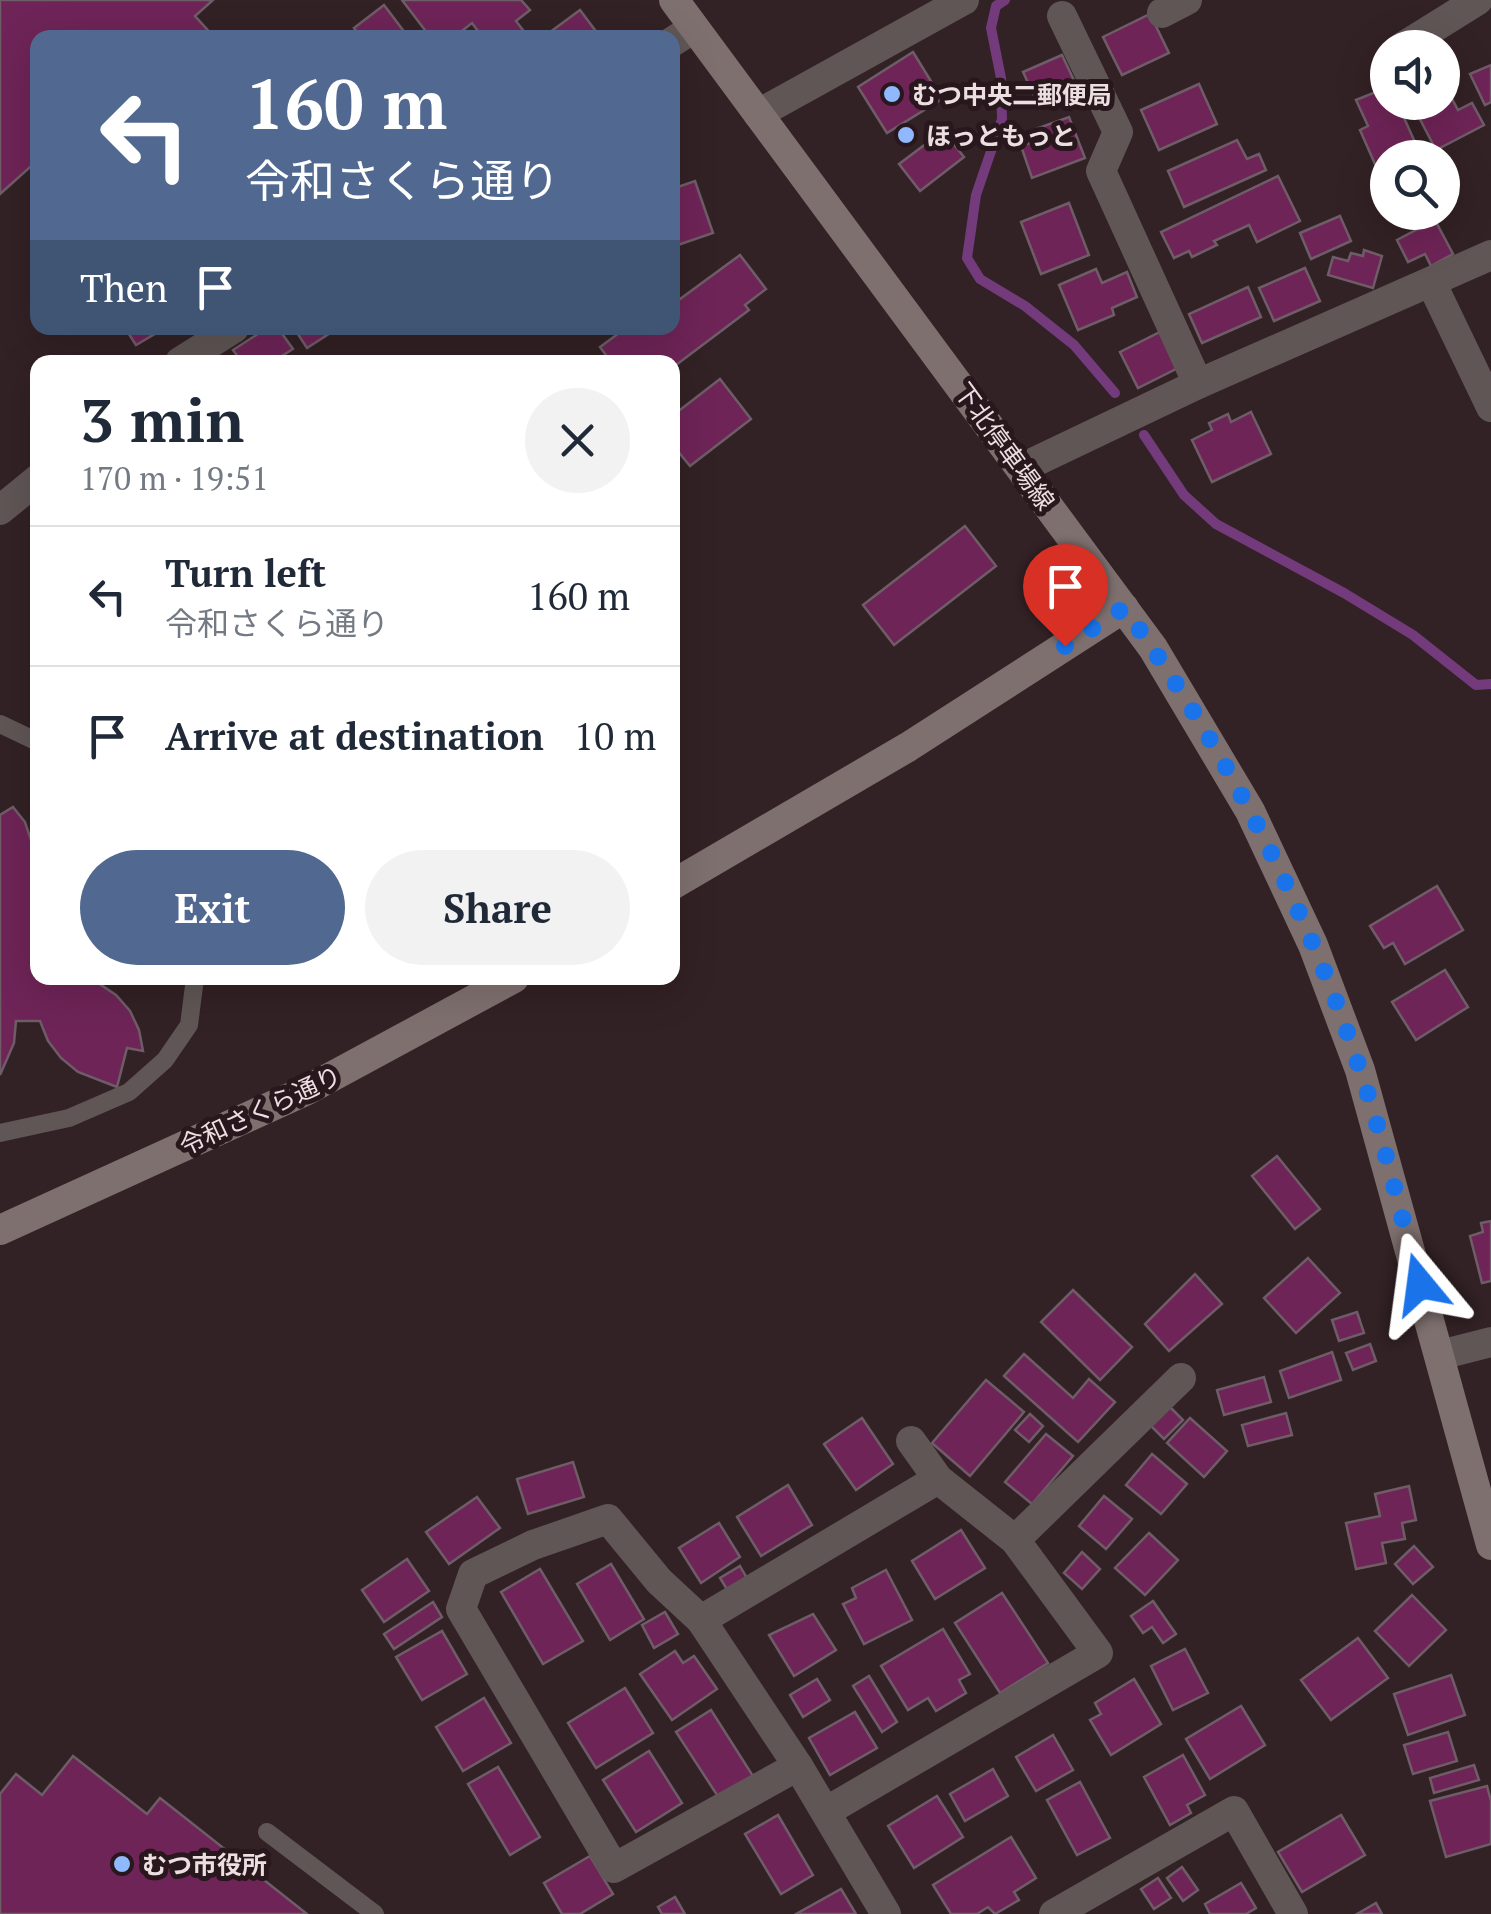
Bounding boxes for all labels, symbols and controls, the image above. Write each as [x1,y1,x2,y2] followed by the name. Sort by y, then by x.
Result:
[1370,30,1460,230] map controls
[1370,30,1460,120] button: sound
[245,56,447,149] text: 160 m
[80,70,210,200] icon: left
[912,78,1112,111] place label: むつ中央二郵便局
[881,83,903,105] marker: むつ中央二郵便局
[926,119,1076,152] place label: ほっともっと
[895,124,917,146] marker: ほっともっと
[1370,140,1460,230] button: search
[245,150,560,210] text: 令和さくら通り
[188,260,243,315] icon: arrive
[80,263,168,313] text: Then
[948,376,1062,516] street label: 下北停車場線
[80,380,244,459] text: 3 min
[525,388,630,493] button: close
[80,457,268,499] text: 170 m · 19:51
[1023,544,1108,647] pin
[165,548,326,598] text: Turn left
[1038,559,1093,614] icon: arrive
[80,569,135,624] icon: left
[527,571,630,621] text: 160 m
[165,602,389,644] text: 令和さくら通り
[80,709,135,764] icon: arrive
[165,711,544,761] text: Arrive at destination
[574,711,656,761] text: 10 m
[80,850,345,965] button: Exit
[365,850,630,965] button: Share
[174,1058,346,1162] street label: 令和さくら通り
[1368,1232,1472,1336] position arrow
[142,1848,267,1881] place label: むつ市役所
[111,1853,133,1875] marker: むつ市役所

